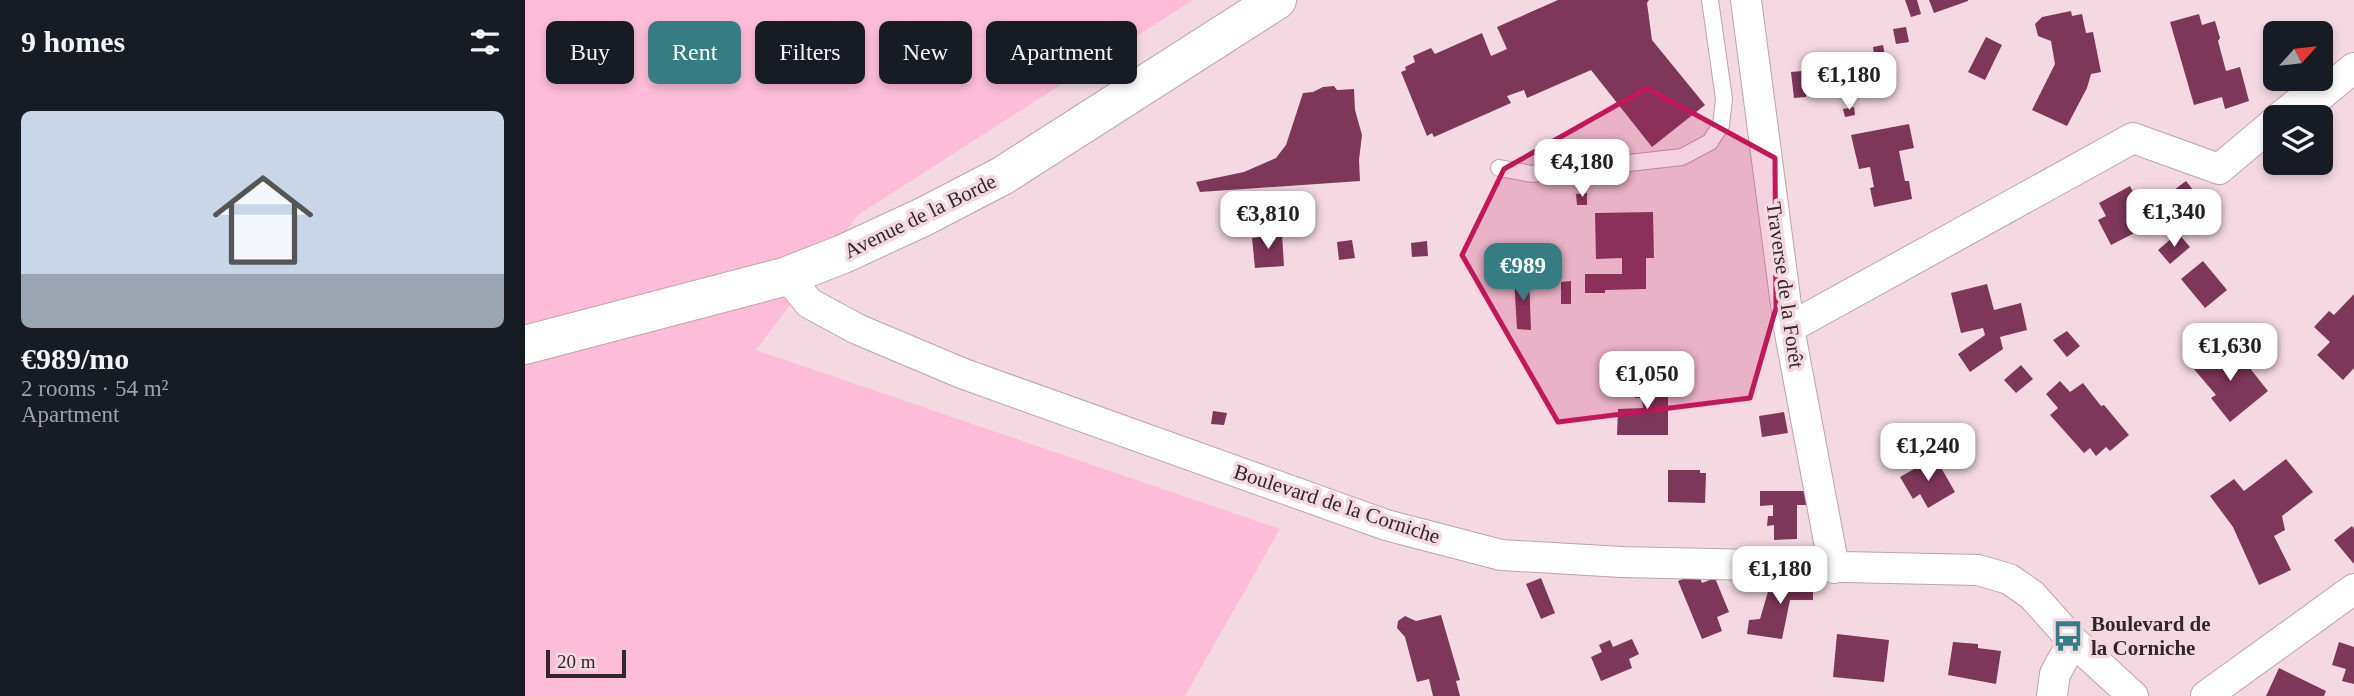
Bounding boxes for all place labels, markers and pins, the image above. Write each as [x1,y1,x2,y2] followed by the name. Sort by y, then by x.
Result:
[1792,52,1906,112] pin: €1,180
[1525,140,1639,199] pin: €4,180
[2117,190,2231,249] pin: €1,340
[1211,191,1325,251] pin: €3,810
[1482,244,1564,303] pin: €989
[2173,324,2287,383] pin: €1,630
[1590,352,1704,411] pin: €1,050
[1871,424,1985,483] pin: €1,240
[1723,546,1837,606] pin: €1,180
[2091,612,2211,660] place label: Boulevard de la Corniche
[2051,619,2085,653] bus stop icon: Boulevard de la Corniche

